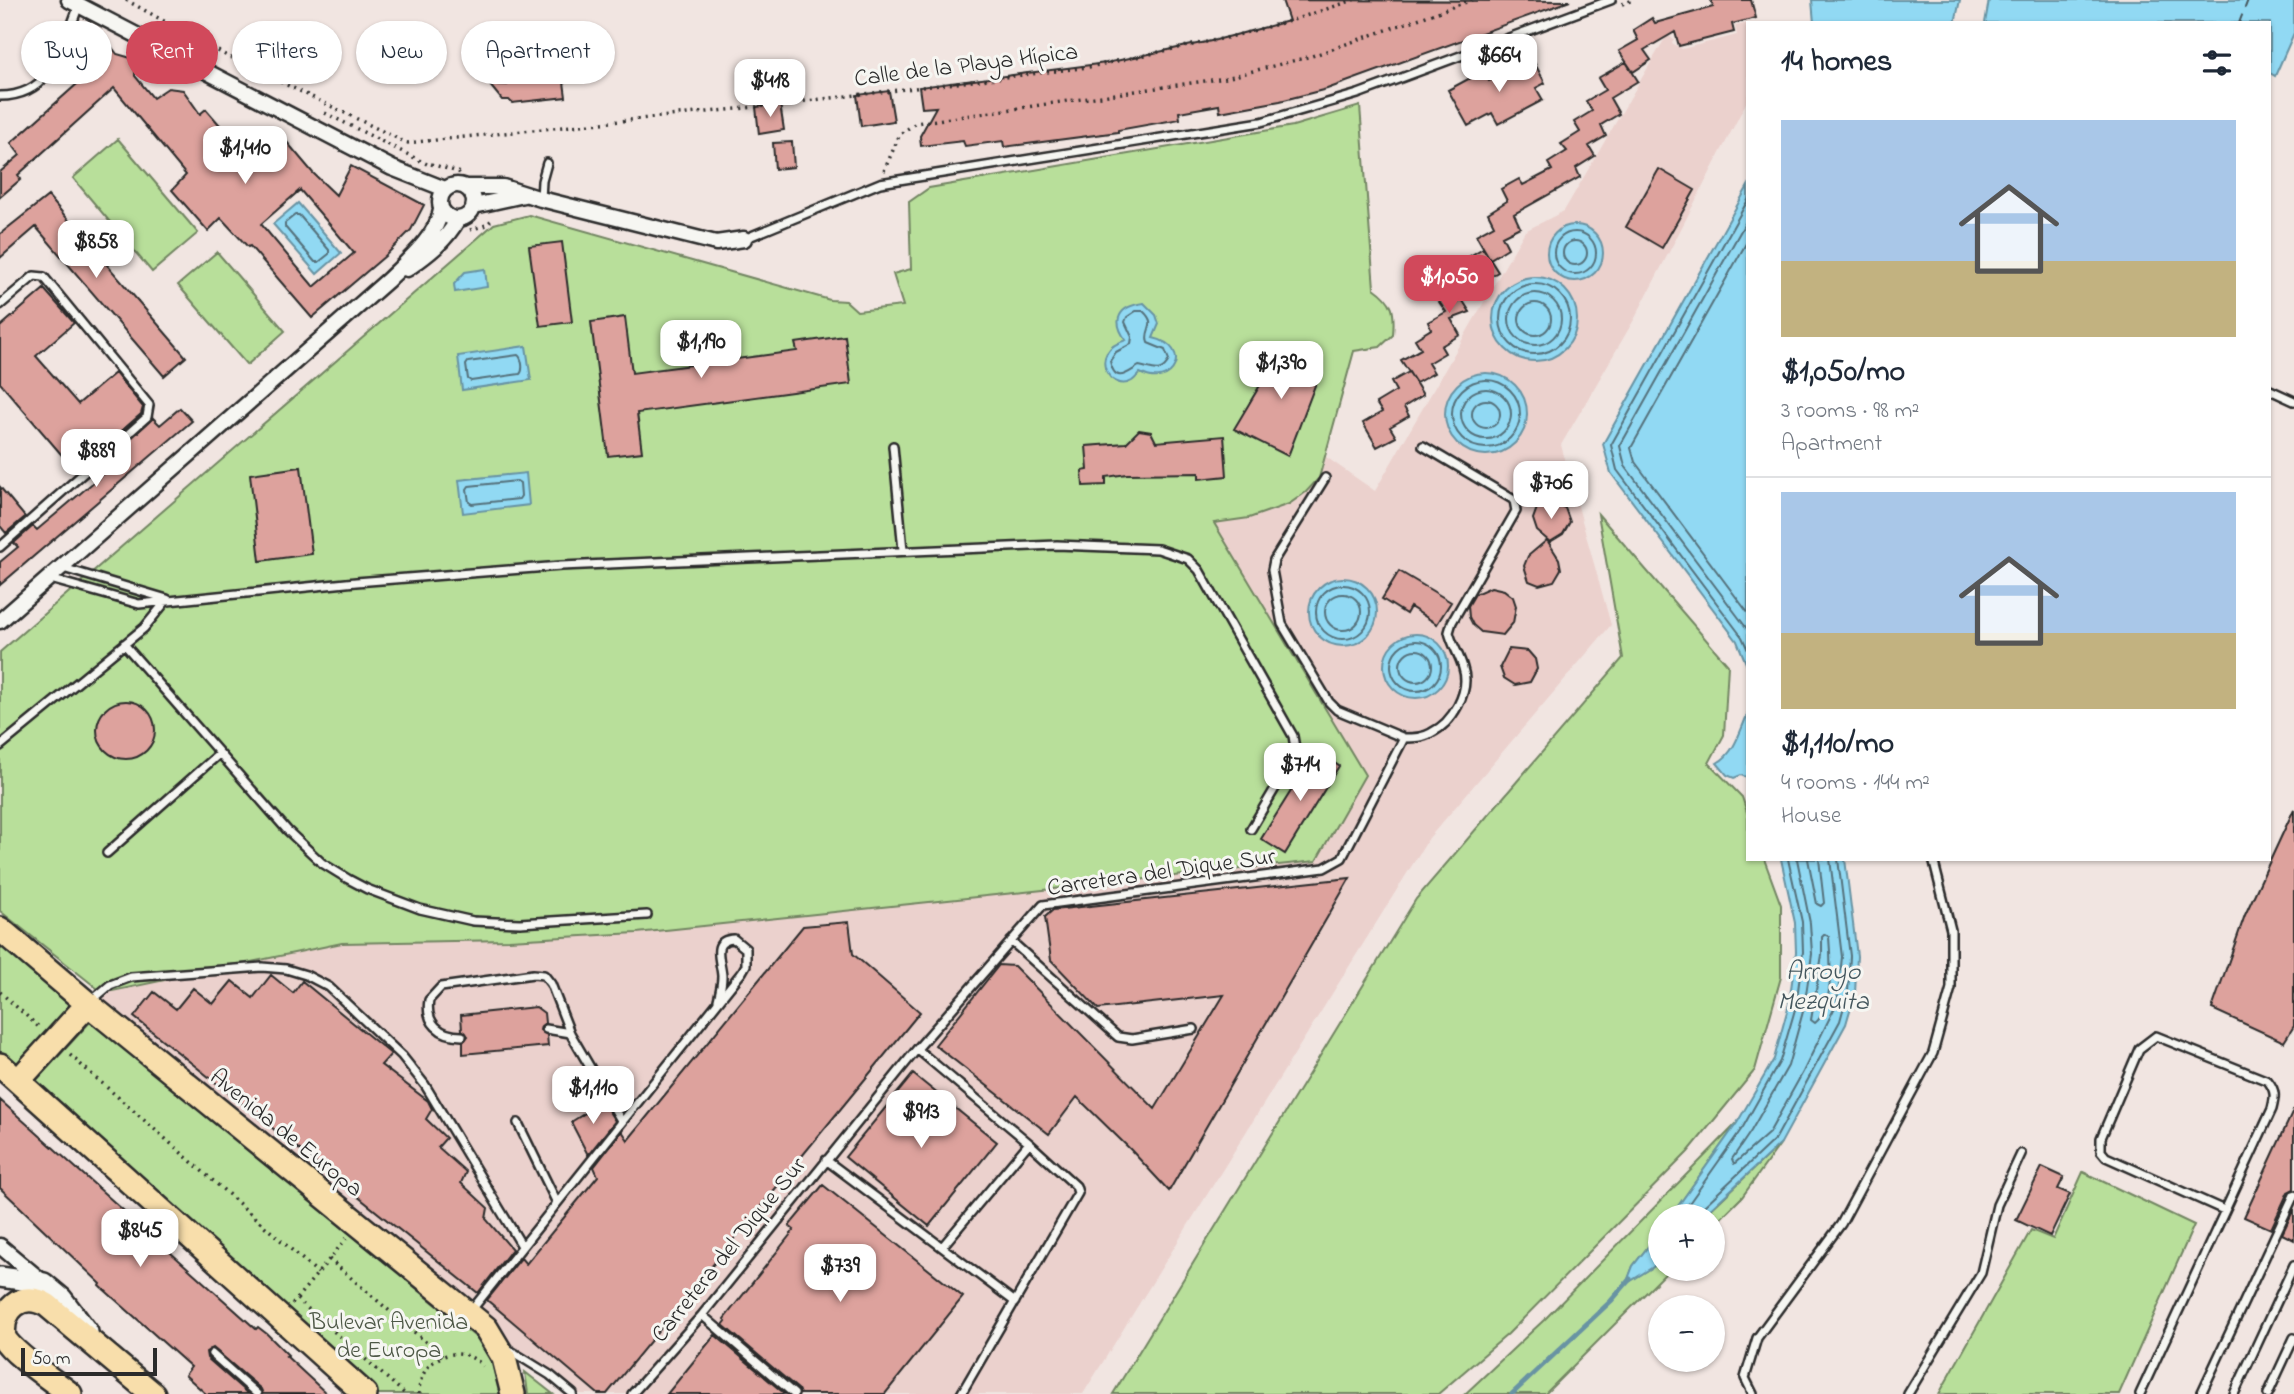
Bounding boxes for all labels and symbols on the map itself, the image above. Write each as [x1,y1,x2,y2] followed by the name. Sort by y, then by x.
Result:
[1458,34,1540,94] pin: $664
[852,35,1080,99] street label: Calle de la Playa Hípica
[729,60,811,119] pin: $418
[188,127,302,186] pin: $1,410
[55,220,137,280] pin: $858
[1392,256,1506,315] pin: $1,050
[644,320,758,380] pin: $1,190
[1224,342,1338,401] pin: $1,390
[55,430,137,489] pin: $889
[1510,462,1592,521] pin: $706
[1259,744,1341,803] pin: $714
[1045,840,1278,907] street label: Carretera del Dique Sur
[1777,954,1870,1022] water label: Arroyo Mezquita
[201,1061,370,1207] street label: Avenida de Europa
[536,1066,650,1126] pin: $1,110
[880,1090,962,1150] pin: $913
[644,1150,816,1351] street label: Carretera del Dique Sur
[99,1210,181,1269] pin: $845
[799,1244,881,1304] pin: $739
[309,1306,468,1369] park label: Bulevar Avenida de Europa
[21,1345,158,1377] scale bar

